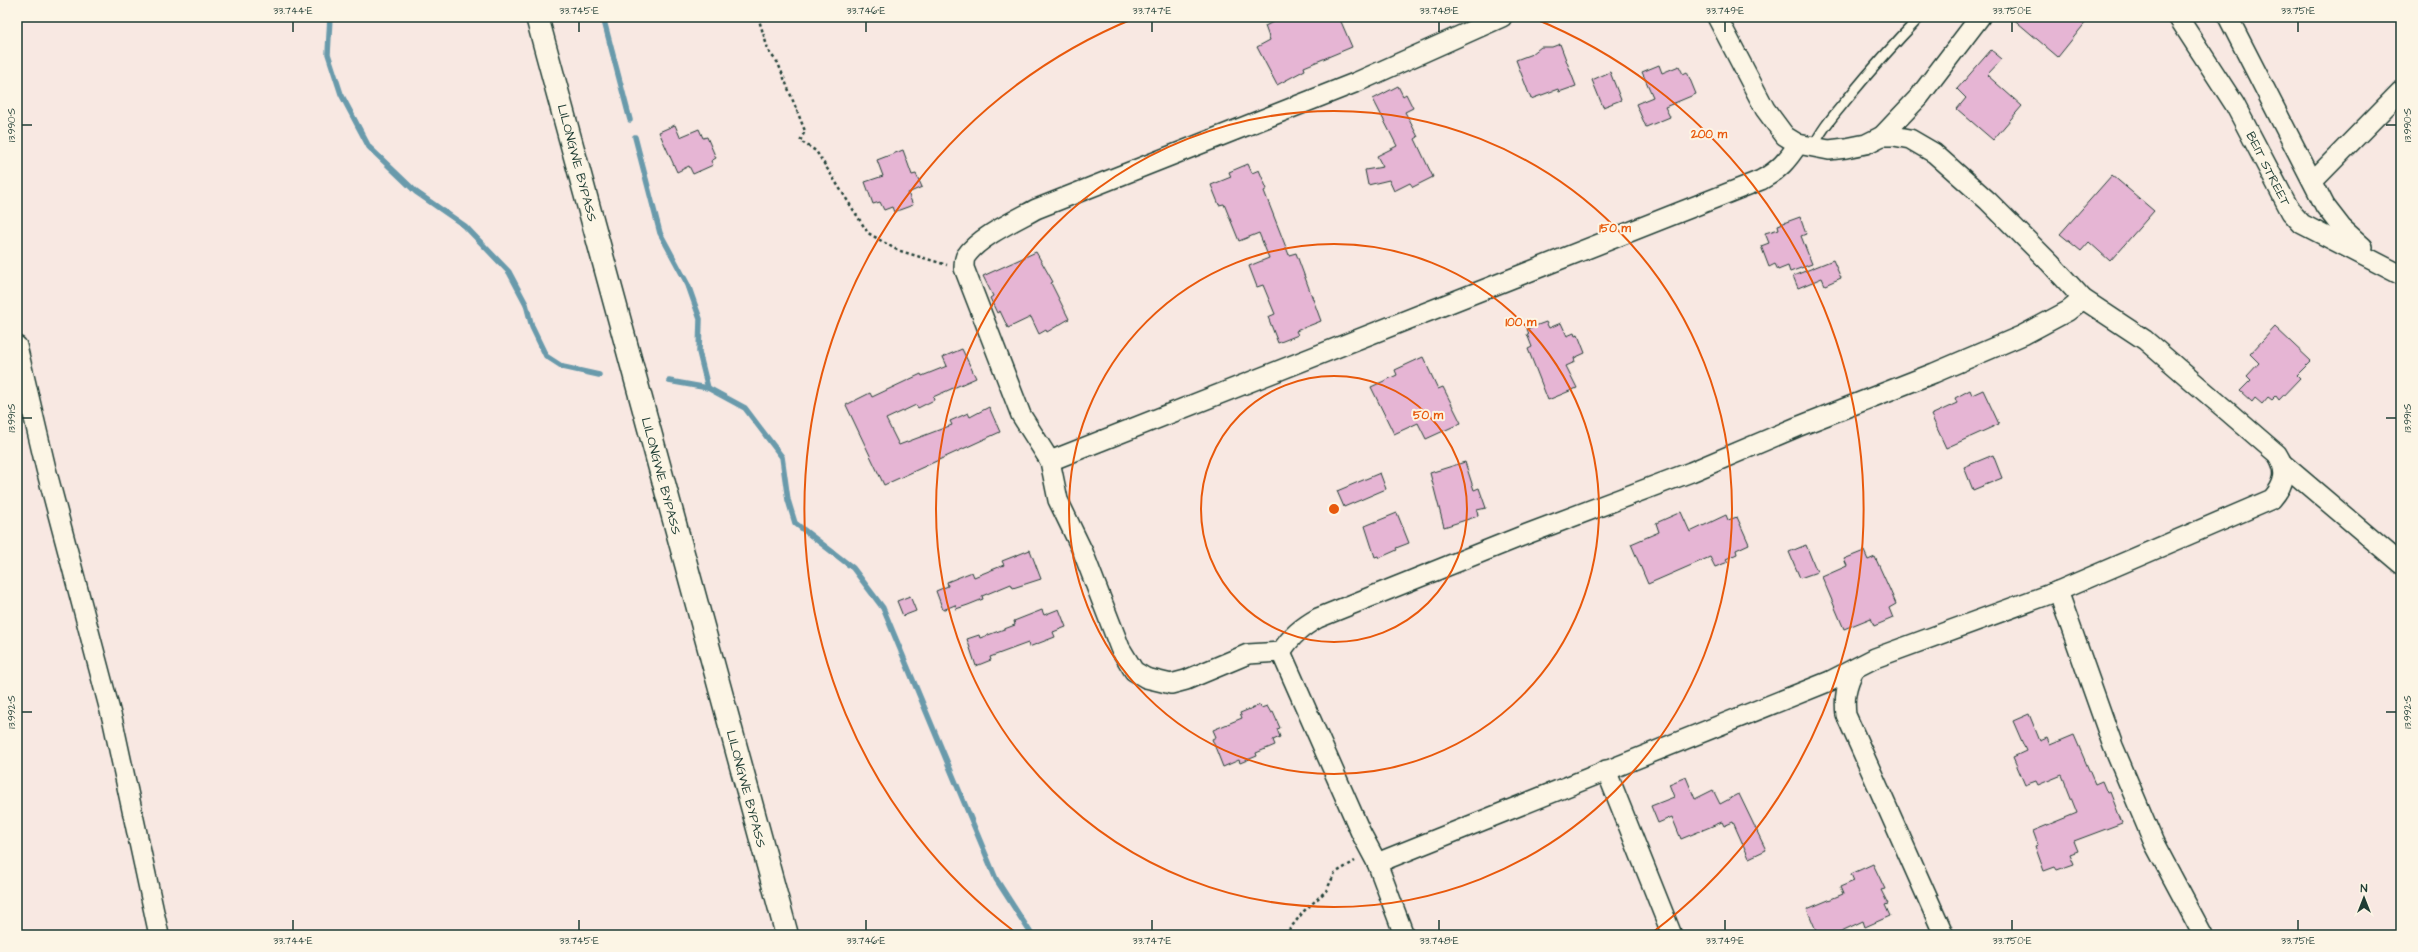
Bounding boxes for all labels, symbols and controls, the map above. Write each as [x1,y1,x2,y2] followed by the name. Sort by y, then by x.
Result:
[273,4,313,18] text: 33.744°E
[559,4,599,18] text: 33.745°E
[847,4,886,18] text: 33.746°E
[1133,4,1171,18] text: 33.747°E
[1419,4,1459,18] text: 33.748°E
[1706,4,1744,18] text: 33.749°E
[1992,4,2032,18] text: 33.750°E
[2281,4,2315,18] text: 33.751°E
[553,102,601,224] street label: LILONGWE BYPASS
[5,107,19,142] text: 13.990°S
[2401,107,2415,142] text: 13.990°S
[1690,126,1728,143] text: 200 m
[2241,129,2295,210] street label: BEIT STREET
[1599,220,1632,237] text: 150 m
[1506,314,1537,331] text: 100 m
[5,403,19,433] text: 13.991°S
[2401,403,2415,433] text: 13.991°S
[1413,407,1444,424] text: 50 m
[637,415,685,537] street label: LILONGWE BYPASS
[1327,502,1341,516] centre of rings
[5,695,19,729] text: 13.992°S
[2401,695,2415,729] text: 13.992°S
[722,728,770,850] street label: LILONGWE BYPASS
[2344,878,2384,918] north arrow
[2361,881,2368,896] text: N
[273,934,313,948] text: 33.744°E
[559,934,599,948] text: 33.745°E
[847,934,886,948] text: 33.746°E
[1133,934,1171,948] text: 33.747°E
[1419,934,1459,948] text: 33.748°E
[1706,934,1744,948] text: 33.749°E
[1992,934,2032,948] text: 33.750°E
[2281,934,2315,948] text: 33.751°E

